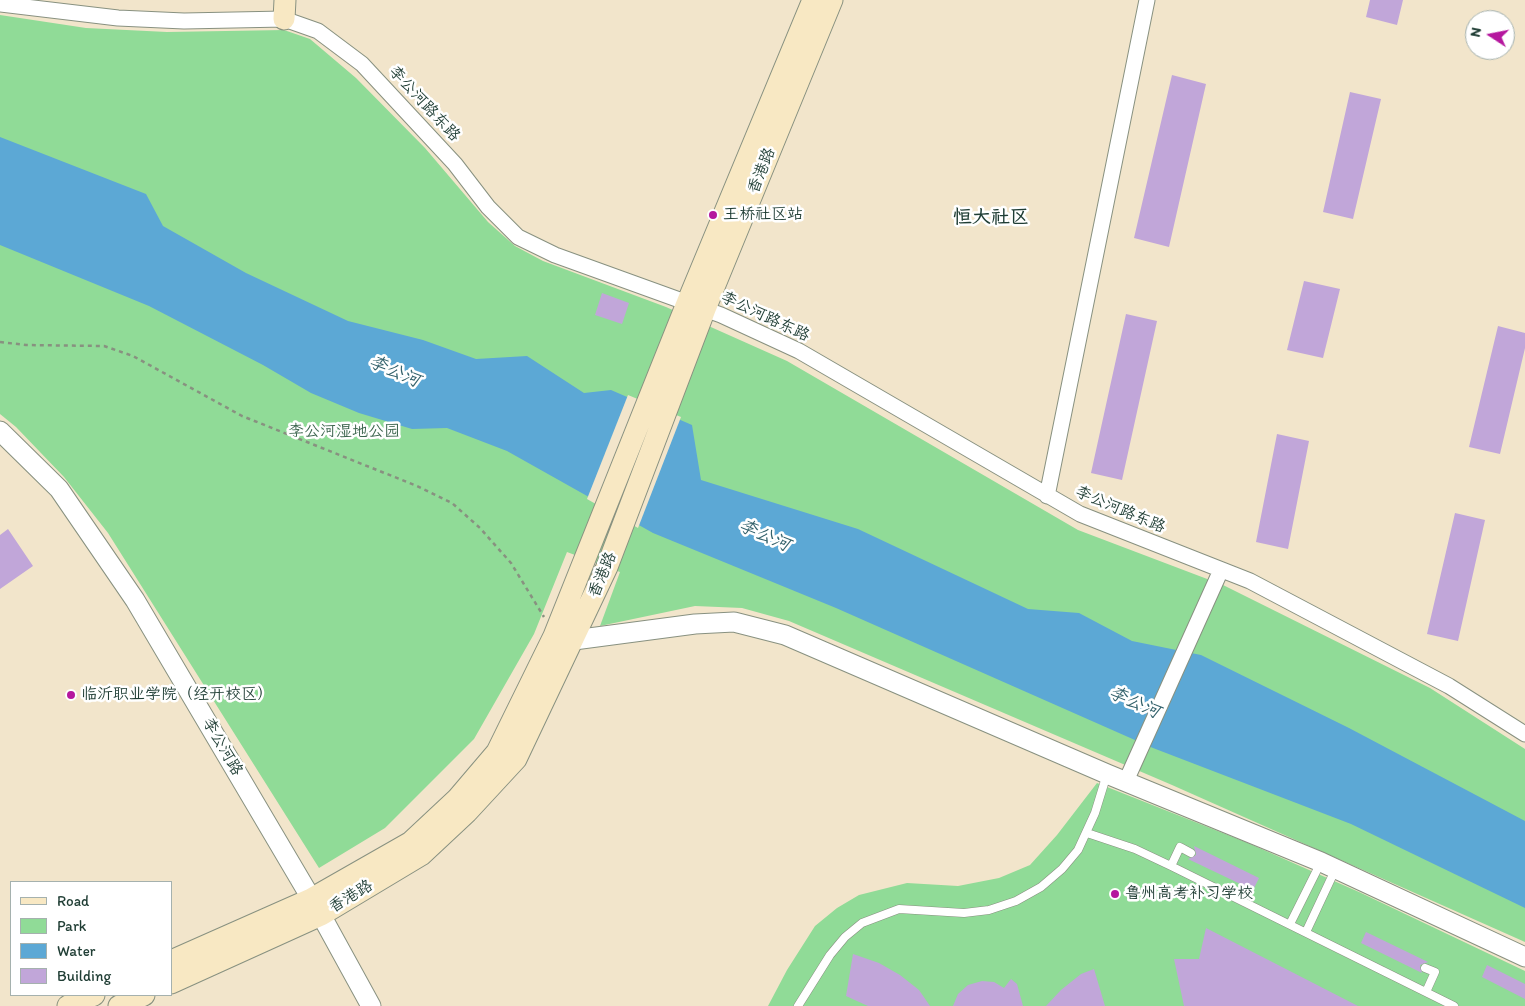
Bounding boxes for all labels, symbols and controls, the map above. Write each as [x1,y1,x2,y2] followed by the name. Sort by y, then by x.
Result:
[1465,10,1515,60] north arrow
[1467,26,1485,39] text: N
[384,62,464,146] street label: 李公河路东路
[744,145,780,197] street label: 香港路
[723,205,803,225] place label: 王桥社区站
[953,207,1029,229] district label: 恒大社区
[707,209,719,221] marker: 王桥社区站
[717,288,813,346] street label: 李公河路东路
[365,352,423,392] water label: 李公河
[288,422,400,442] park label: 李公河湿地公园
[1072,482,1168,538] street label: 李公河路东路
[735,515,793,557] water label: 李公河
[585,549,621,601] street label: 香港路
[1105,682,1163,724] water label: 李公河
[81,685,273,705] place label: 临沂职业学院（经开校区）
[65,689,77,701] marker: 临沂职业学院（经开校区）
[198,714,246,780] street label: 李公河路
[325,876,377,918] street label: 香港路
[10,881,172,996] legend
[1125,884,1253,904] place label: 鲁州高考补习学校
[1109,888,1121,900] marker: 鲁州高考补习学校
[57,892,89,910] text: Road
[57,917,87,935] text: Park
[57,942,95,960] text: Water
[57,967,111,985] text: Building

